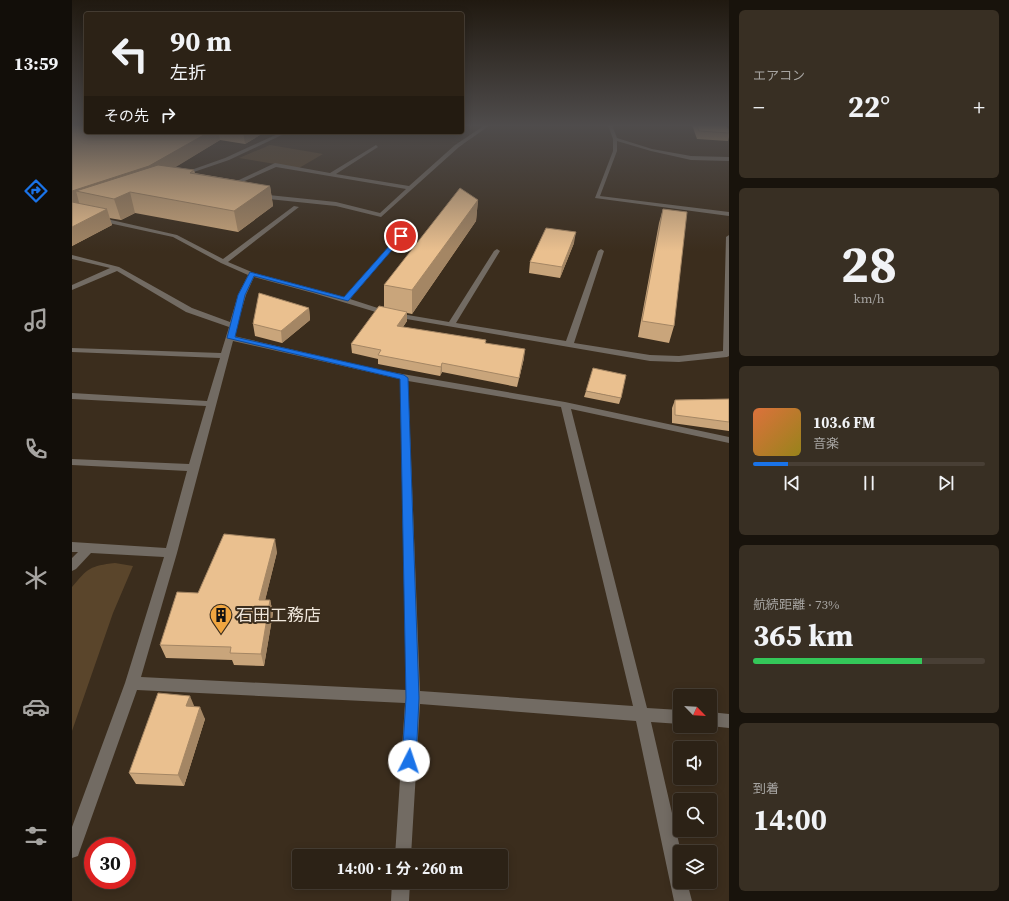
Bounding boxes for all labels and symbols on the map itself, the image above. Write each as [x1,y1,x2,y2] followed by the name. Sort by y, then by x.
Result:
[384,219,418,253] pin
[208,602,234,635] building icon: 石田工務店
[236,603,321,627] place label: 石田工務店
[673,689,717,733] north arrow
[388,740,430,782] position arrow
[84,837,136,889] speed limit sign: 30

